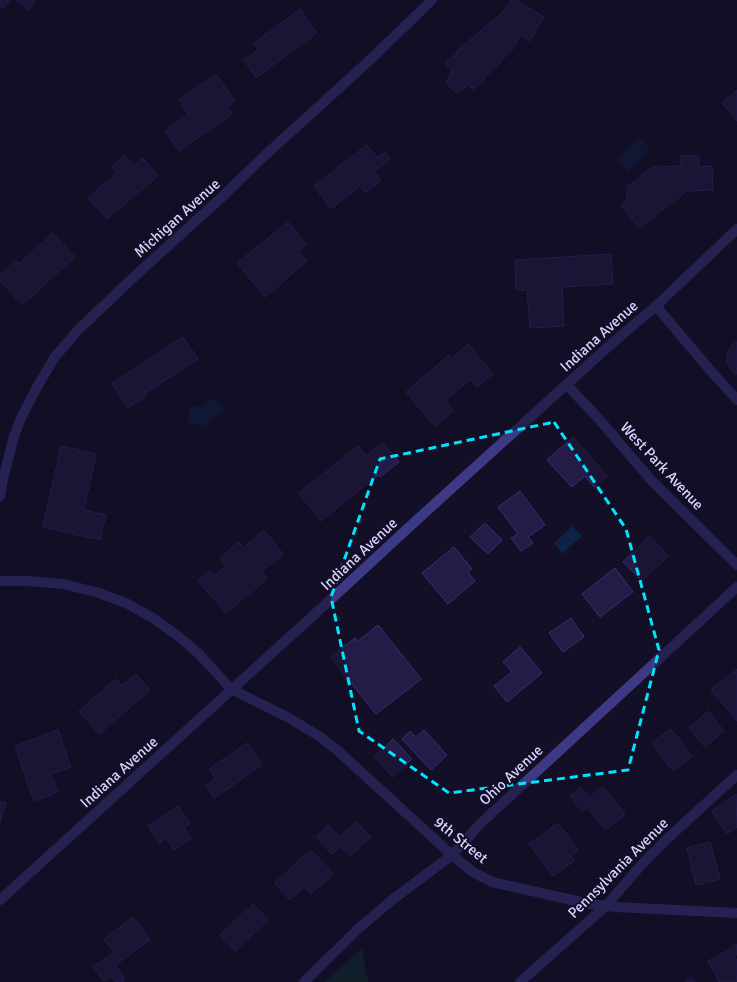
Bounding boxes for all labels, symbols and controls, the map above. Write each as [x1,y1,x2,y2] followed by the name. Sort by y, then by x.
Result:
[130,175,224,261] street label: Michigan Avenue
[556,296,642,376] street label: Indiana Avenue
[617,418,707,514] street label: West Park Avenue
[317,514,401,594] street label: Indiana Avenue
[76,732,162,812] street label: Indiana Avenue
[476,741,546,809] street label: Ohio Avenue
[431,813,491,867] street label: 9th Street
[564,814,672,922] street label: Pennsylvania Avenue

